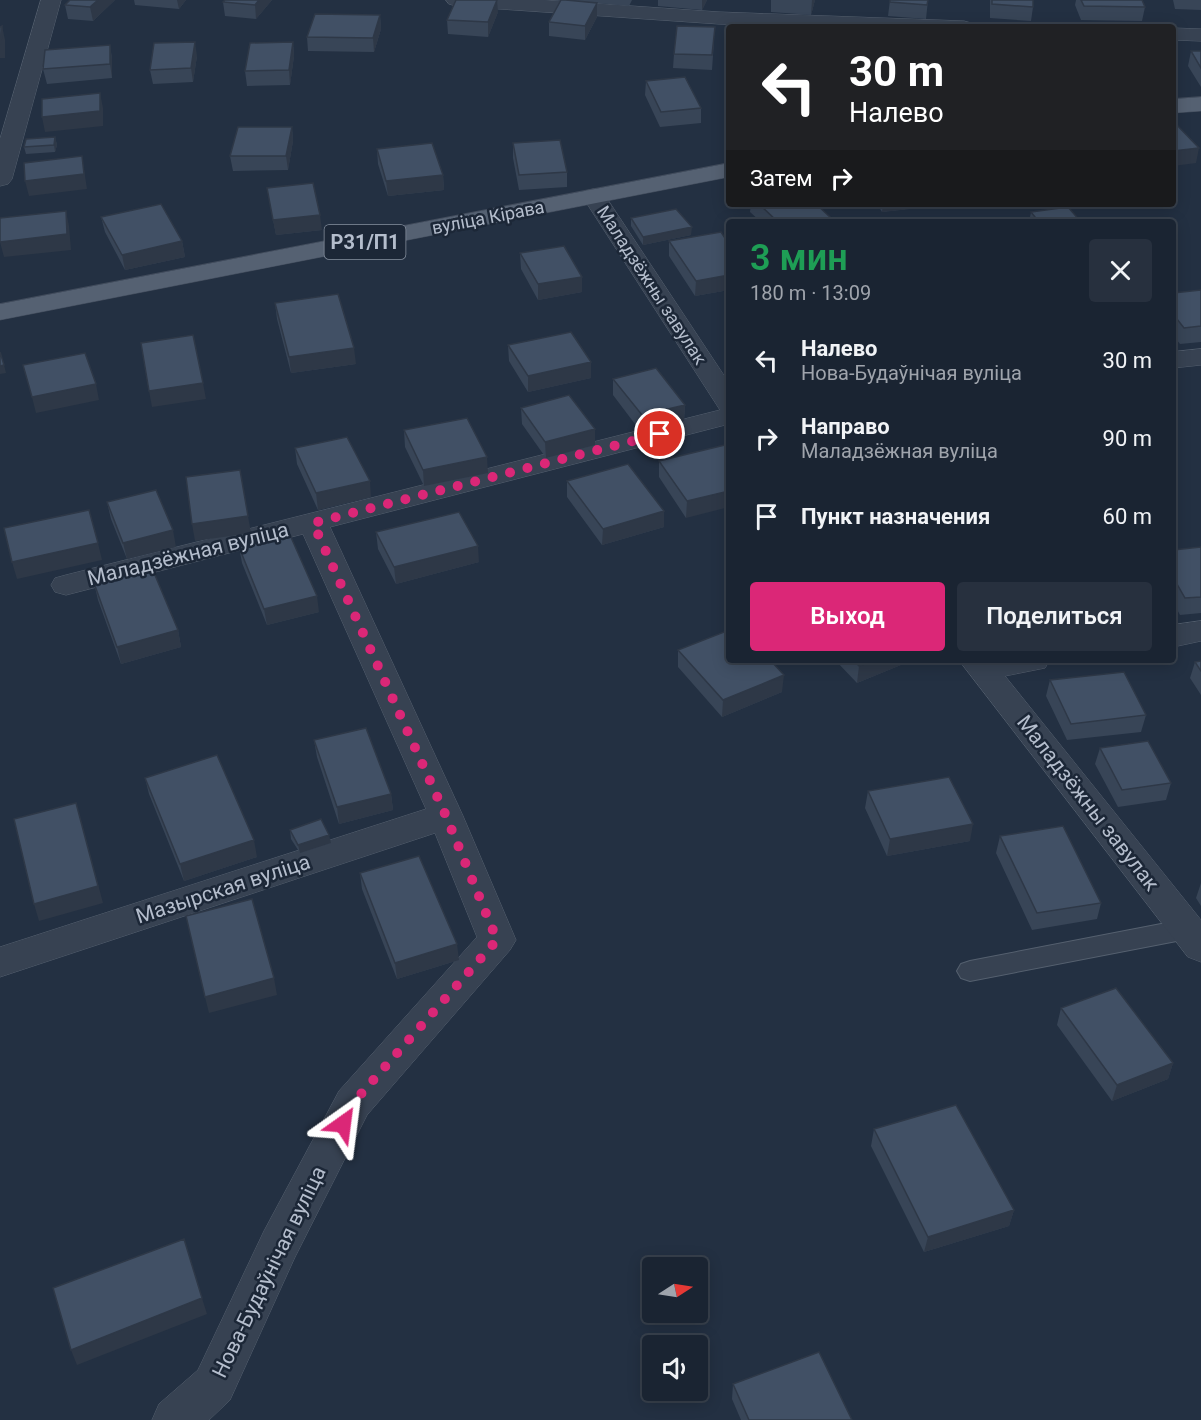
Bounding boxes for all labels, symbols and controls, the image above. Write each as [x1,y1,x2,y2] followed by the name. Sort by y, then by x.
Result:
[849,47,944,96] text: 30 m
[750,48,828,126] icon: left
[849,97,944,129] text: Налево
[825,162,858,195] icon: right
[750,166,813,191] text: Затем
[430,196,546,238] street label: вуліца Кірава
[593,202,711,369] street label: Маладзёжны завулак
[324,225,406,259] road number: Р31/П1
[750,237,848,279] text: 3 мин
[1089,239,1152,302] button: close
[750,281,871,305] text: 180 m · 13:09
[801,336,878,361] text: Налево
[750,344,783,377] icon: left
[1103,348,1152,373] text: 30 m
[801,361,1022,385] text: Нова-Будаўнічая вуліца
[634,408,685,459] pin
[801,414,890,439] text: Направо
[643,417,676,450] icon: arrive
[750,422,783,455] icon: right
[1103,426,1152,451] text: 90 m
[801,439,998,463] text: Маладзёжная вуліца
[750,500,783,533] icon: arrive
[801,504,990,529] text: Пункт назначения
[1103,504,1152,529] text: 60 m
[85,517,291,591] street label: Маладзёжная вуліца
[750,582,945,651] button: Выход
[957,582,1152,651] button: Поделиться
[1012,711,1164,896] street label: Маладзёжны завулак
[133,850,313,928] street label: Мазырская вуліца
[311,1092,375,1156] position arrow
[207,1162,331,1382] street label: Нова-Будаўнічая вуліца
[642,1257,708,1323] north arrow
[642,1257,708,1401] map controls
[642,1335,708,1401] button: sound

